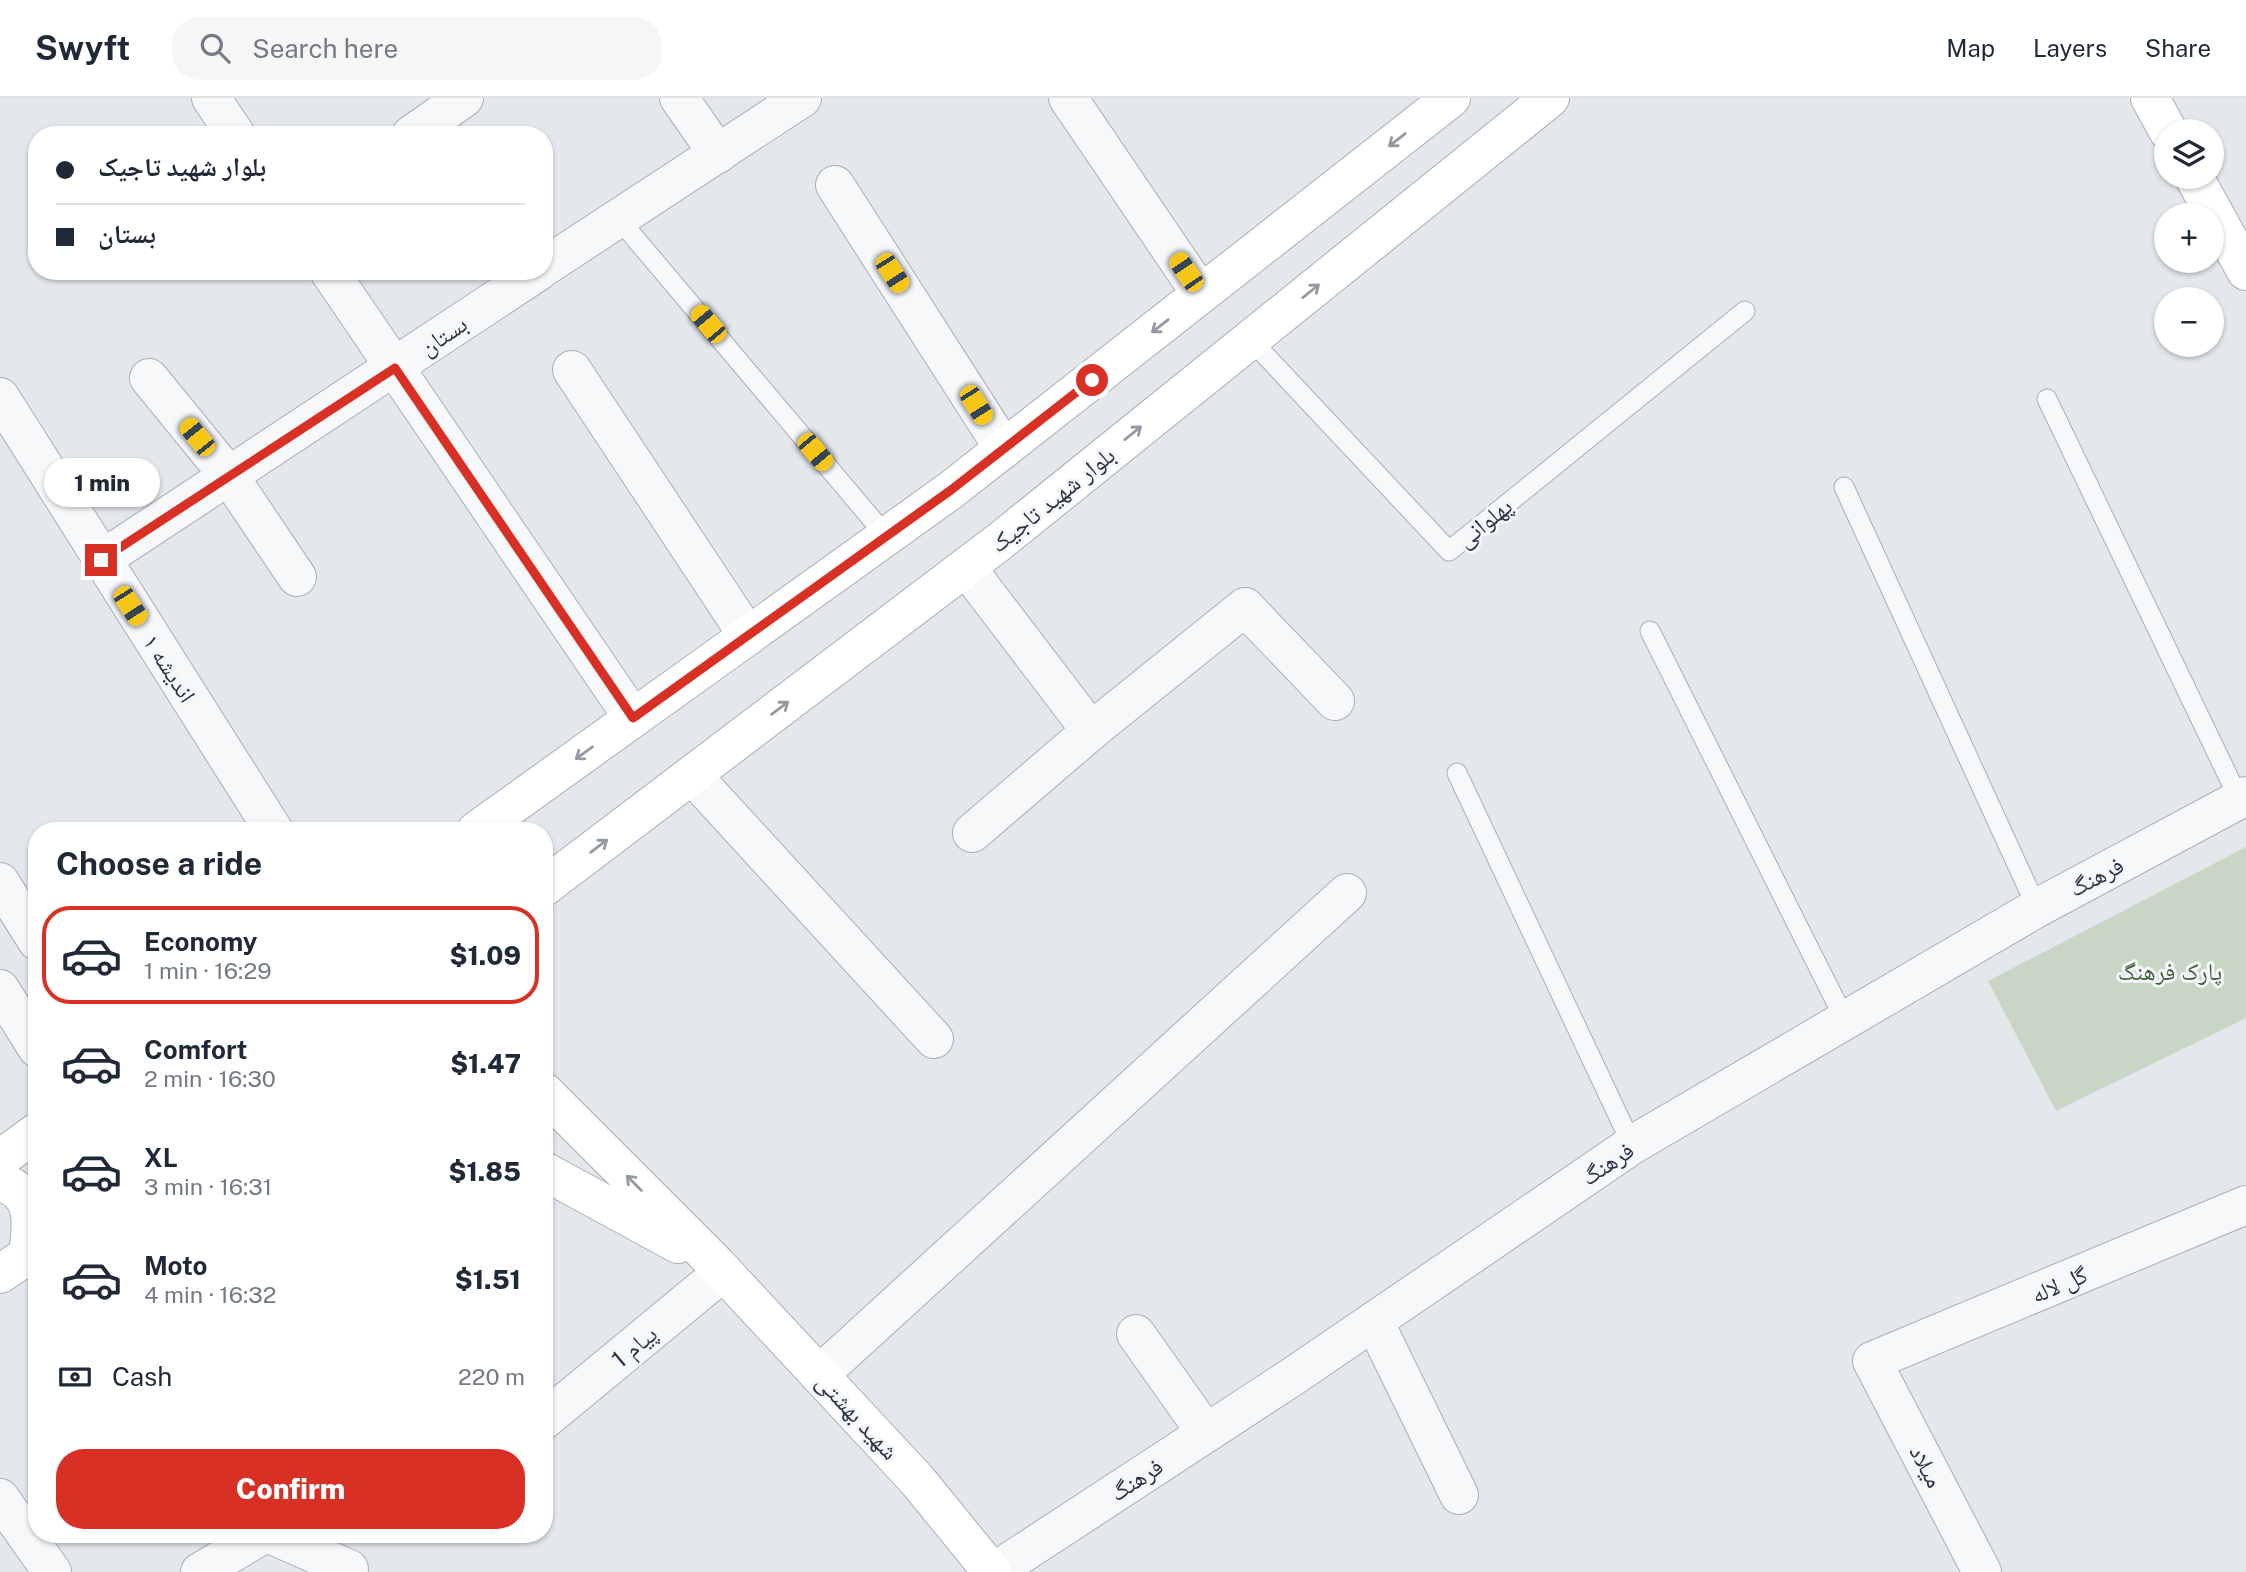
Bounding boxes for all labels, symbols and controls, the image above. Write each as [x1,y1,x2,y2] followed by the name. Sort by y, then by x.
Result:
[172,17,662,80] search box
[35,29,130,67] text: Swyft
[196,29,234,67] icon: search
[252,33,398,64] text: Search here
[1946,34,1995,62] text: Map
[2033,34,2107,62] text: Layers
[2145,34,2211,62] text: Share
[2154,119,2224,357] map controls
[2154,119,2224,189] button: layers
[1389,133,1407,148] one-way arrow
[98,151,266,182] text: بلوار شهید تاجیک
[2154,203,2224,273] button: +
[98,218,156,249] text: بستان
[1166,249,1207,295] car
[872,250,913,296] car
[1301,283,1319,298] one-way arrow
[2154,287,2224,357] button: −
[687,301,730,347] car
[414,309,473,362] street label: بستان
[1152,318,1170,334] one-way arrow
[1076,364,1108,396] route start
[956,382,997,428] car
[176,414,219,460] car
[1124,426,1142,441] one-way arrow
[794,429,837,475] car
[984,440,1120,558] street label: بلوار شهید تاجیک
[43,458,159,508] callout: 1 min
[74,469,130,496] text: 1 min
[1451,491,1518,554] street label: پهلوانی
[85,544,117,576] route end
[110,583,151,629] car
[137,629,202,707] street label: اندیشه ۱
[770,701,788,716] one-way arrow
[575,746,594,761] one-way arrow
[589,839,608,854] one-way arrow
[56,845,262,882] text: Choose a ride
[2064,850,2128,902] street label: فرهنگ
[60,924,123,987] icon: car
[144,926,257,957] text: Economy
[449,940,521,971] text: $1.09
[144,957,272,984] text: 1 min · 16:29
[2118,957,2222,986] park label: پارک فرهنگ
[60,1032,123,1095] icon: car
[144,1034,247,1065] text: Comfort
[450,1048,521,1079] text: $1.47
[144,1065,276,1092] text: 2 min · 16:30
[1575,1135,1639,1191] street label: فرهنگ
[60,1140,123,1203] icon: car
[144,1142,178,1173] text: XL
[448,1156,521,1187] text: $1.85
[144,1173,272,1200] text: 3 min · 16:31
[626,1174,643,1191] one-way arrow
[60,1248,123,1311] icon: car
[144,1250,207,1281] text: Moto
[2027,1260,2092,1309] street label: گل لاله
[455,1264,521,1295] text: $1.51
[144,1281,276,1308] text: 4 min · 16:32
[606,1319,664,1375] street label: پیام 1
[56,1358,94,1396] icon: cash
[112,1361,172,1392] text: Cash
[458,1363,525,1390] text: 220 m
[810,1367,905,1466] street label: شهید بهشتی
[1904,1440,1950,1492] street label: میلاد
[56,1449,525,1529] button: Confirm
[1104,1452,1168,1506] street label: فرهنگ

